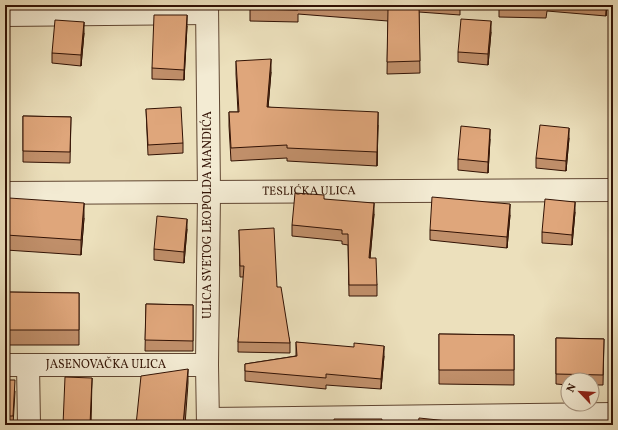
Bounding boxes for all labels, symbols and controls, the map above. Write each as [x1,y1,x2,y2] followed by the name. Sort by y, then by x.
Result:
[199,110,216,319] street label: ULICA SVETOG LEOPOLDA MANDIĆA
[262,183,356,200] street label: TESLIĆKA ULICA
[46,356,167,373] street label: JASENOVAČKA ULICA
[560,372,600,412] north arrow
[564,382,581,395] text: N

